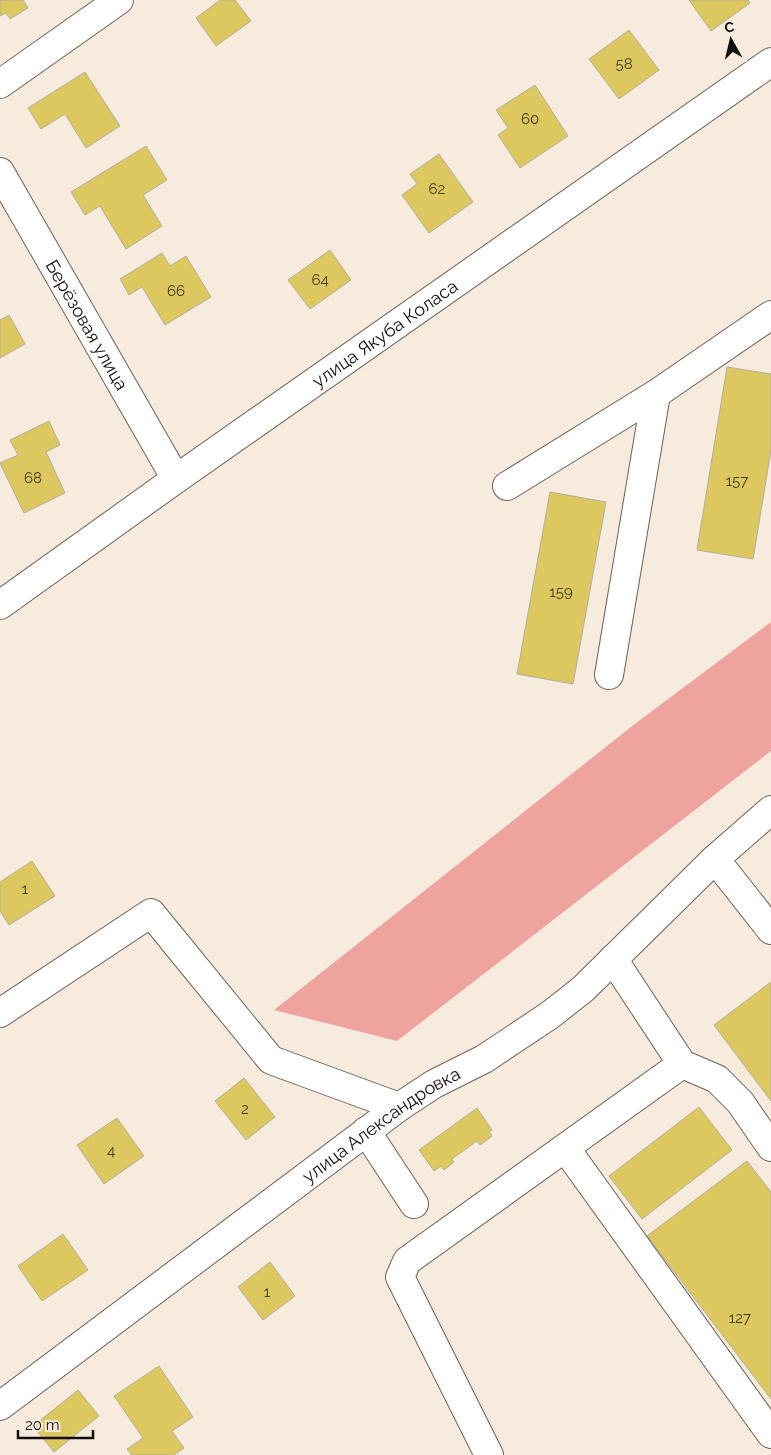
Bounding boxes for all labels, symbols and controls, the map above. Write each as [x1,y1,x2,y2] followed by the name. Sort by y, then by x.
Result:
[706,15,756,65] north arrow
[723,18,735,36] text: С
[615,55,633,73] house number: 58
[521,110,539,128] house number: 60
[429,180,446,198] house number: 62
[42,256,133,394] street label: Берёзовая улица
[311,271,329,289] house number: 64
[308,275,461,391] street label: улица Якуба Коласа
[167,282,185,300] house number: 66
[24,469,42,487] house number: 68
[726,472,748,490] house number: 157
[549,583,573,601] house number: 159
[22,880,29,898] house number: 1
[298,1062,463,1187] street label: улица Александровка
[241,1100,249,1118] house number: 2
[107,1142,115,1160] house number: 4
[264,1283,271,1301] house number: 1
[729,1309,751,1327] house number: 127
[18,1408,92,1440] scale bar
[25,1416,60,1434] text: 20 m

